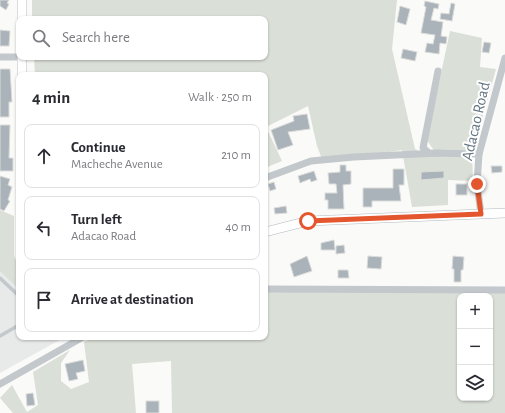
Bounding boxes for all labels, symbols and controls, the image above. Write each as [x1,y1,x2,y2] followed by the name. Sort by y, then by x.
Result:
[16,16,268,60] search box
[30,27,52,49] icon: search
[62,30,130,45] text: Search here
[459,80,493,162] street label: Adacao Road
[32,89,70,106] text: 4 min
[188,91,252,104] text: Walk · 250 m
[71,140,126,155] text: Continue
[33,145,55,167] icon: ahead
[221,149,251,162] text: 210 m
[71,158,163,171] text: Macheche Avenue
[468,175,486,193] route end
[71,212,122,227] text: Turn left
[299,212,317,230] route start
[33,217,55,239] icon: left
[225,221,251,234] text: 40 m
[71,230,136,243] text: Adacao Road
[33,289,55,311] icon: arrive
[71,292,194,307] text: Arrive at destination
[457,293,493,401] map controls
[457,293,493,329] button: +
[457,329,493,365] button: −
[457,365,493,401] button: layers

